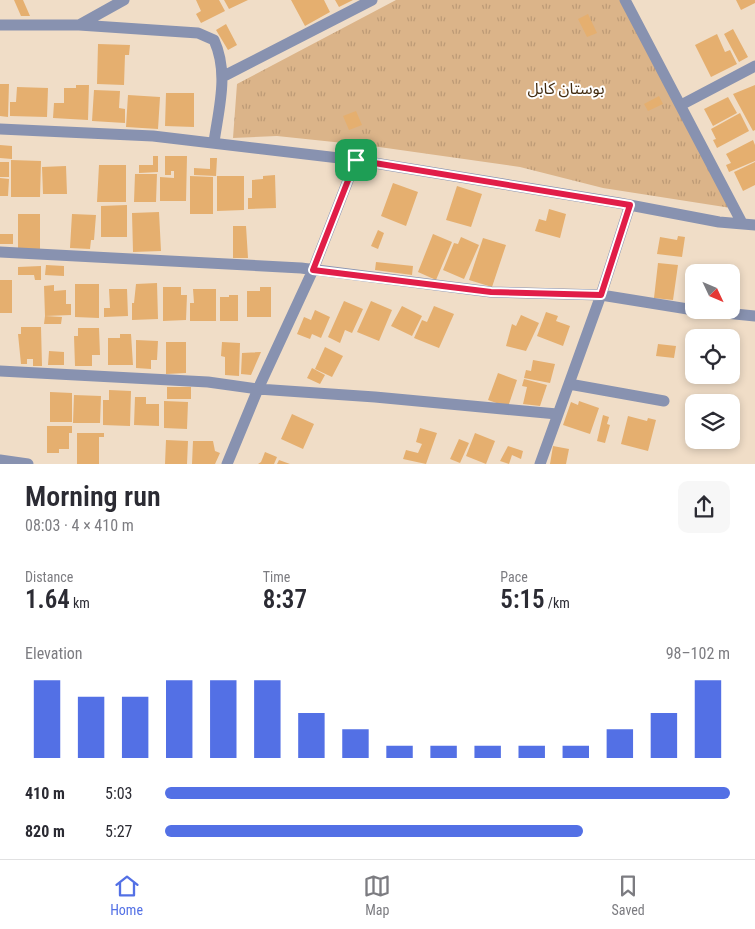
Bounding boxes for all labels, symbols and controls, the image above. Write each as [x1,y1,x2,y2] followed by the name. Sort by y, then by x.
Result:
[528,79,604,98] park label: بوستان کابل
[335,139,377,181] pin
[342,146,370,174] icon: arrive
[685,264,740,319] north arrow
[685,264,740,449] map controls
[685,329,740,384] button: locate
[685,394,740,449] button: layers
[25,480,161,513] text: Morning run
[678,481,730,533] button: share
[25,516,134,535] text: 08:03 · 4 × 410 m
[25,569,73,585] text: Distance
[263,569,290,585] text: Time
[500,569,528,585] text: Pace
[25,585,70,614] text: 1.64
[263,585,307,614] text: 8:37
[500,585,545,614] text: 5:15
[70,595,90,611] text: km
[545,595,570,611] text: /km
[25,644,83,663] text: Elevation
[666,644,730,663] text: 98–102 m
[25,784,65,803] text: 410 m
[105,784,132,803] text: 5:03
[25,822,65,841] text: 820 m
[105,822,132,841] text: 5:27
[110,872,143,918] tab: Home
[363,872,391,918] tab: Map
[612,872,645,918] tab: Saved

